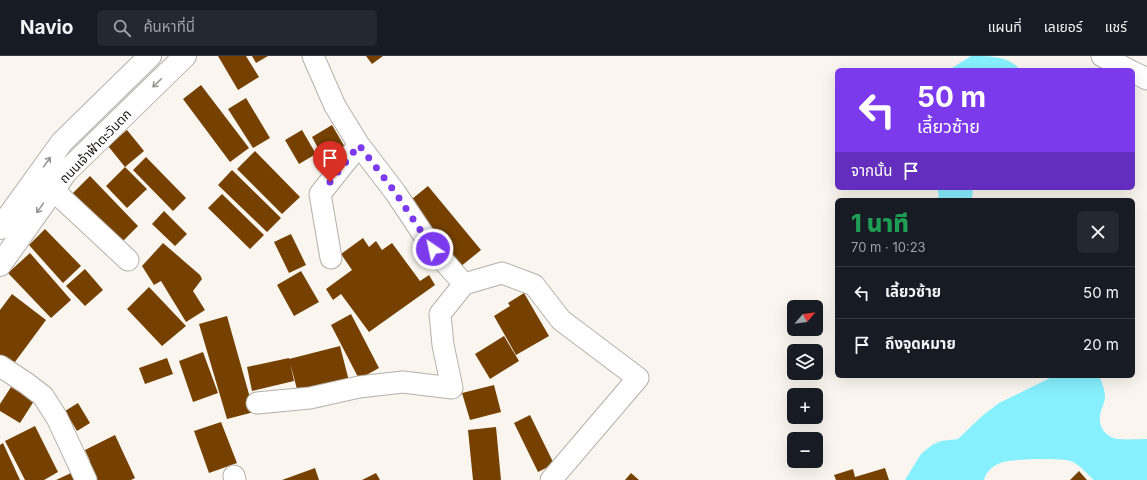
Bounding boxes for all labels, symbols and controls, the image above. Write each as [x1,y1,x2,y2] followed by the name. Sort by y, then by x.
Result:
[97,10,377,46] search box
[20,16,73,39] text: Navio
[111,17,133,39] icon: search
[143,17,195,36] text: ค้นหาที่นี่
[988,18,1022,35] text: แผนที่
[1044,18,1083,35] text: เลเยอร์
[1105,18,1127,35] text: แชร์
[152,78,162,88] one-way arrow
[917,80,986,114] text: 50 m
[851,84,903,136] icon: left
[56,106,134,186] street label: ถนนเจ้าฟ้าตะวันตก
[917,116,980,137] text: เลี้ยวซ้าย
[313,141,347,182] pin
[319,147,341,169] icon: arrive
[43,157,52,168] one-way arrow
[900,160,922,182] icon: arrive
[851,161,892,180] text: จากนั้น
[36,203,44,214] one-way arrow
[851,209,909,238] text: 1 นาที
[1077,211,1119,253] button: close
[412,228,454,270] position arrow
[851,239,926,255] text: 70 m · 10:23
[851,282,873,304] icon: left
[885,282,941,301] text: เลี้ยวซ้าย
[1083,283,1119,302] text: 50 m
[787,300,823,336] north arrow
[787,300,823,468] map controls
[851,334,873,356] icon: arrive
[885,334,956,353] text: ถึงจุดหมาย
[1083,335,1119,354] text: 20 m
[787,344,823,380] button: layers
[787,388,823,424] button: +
[787,432,823,468] button: −

